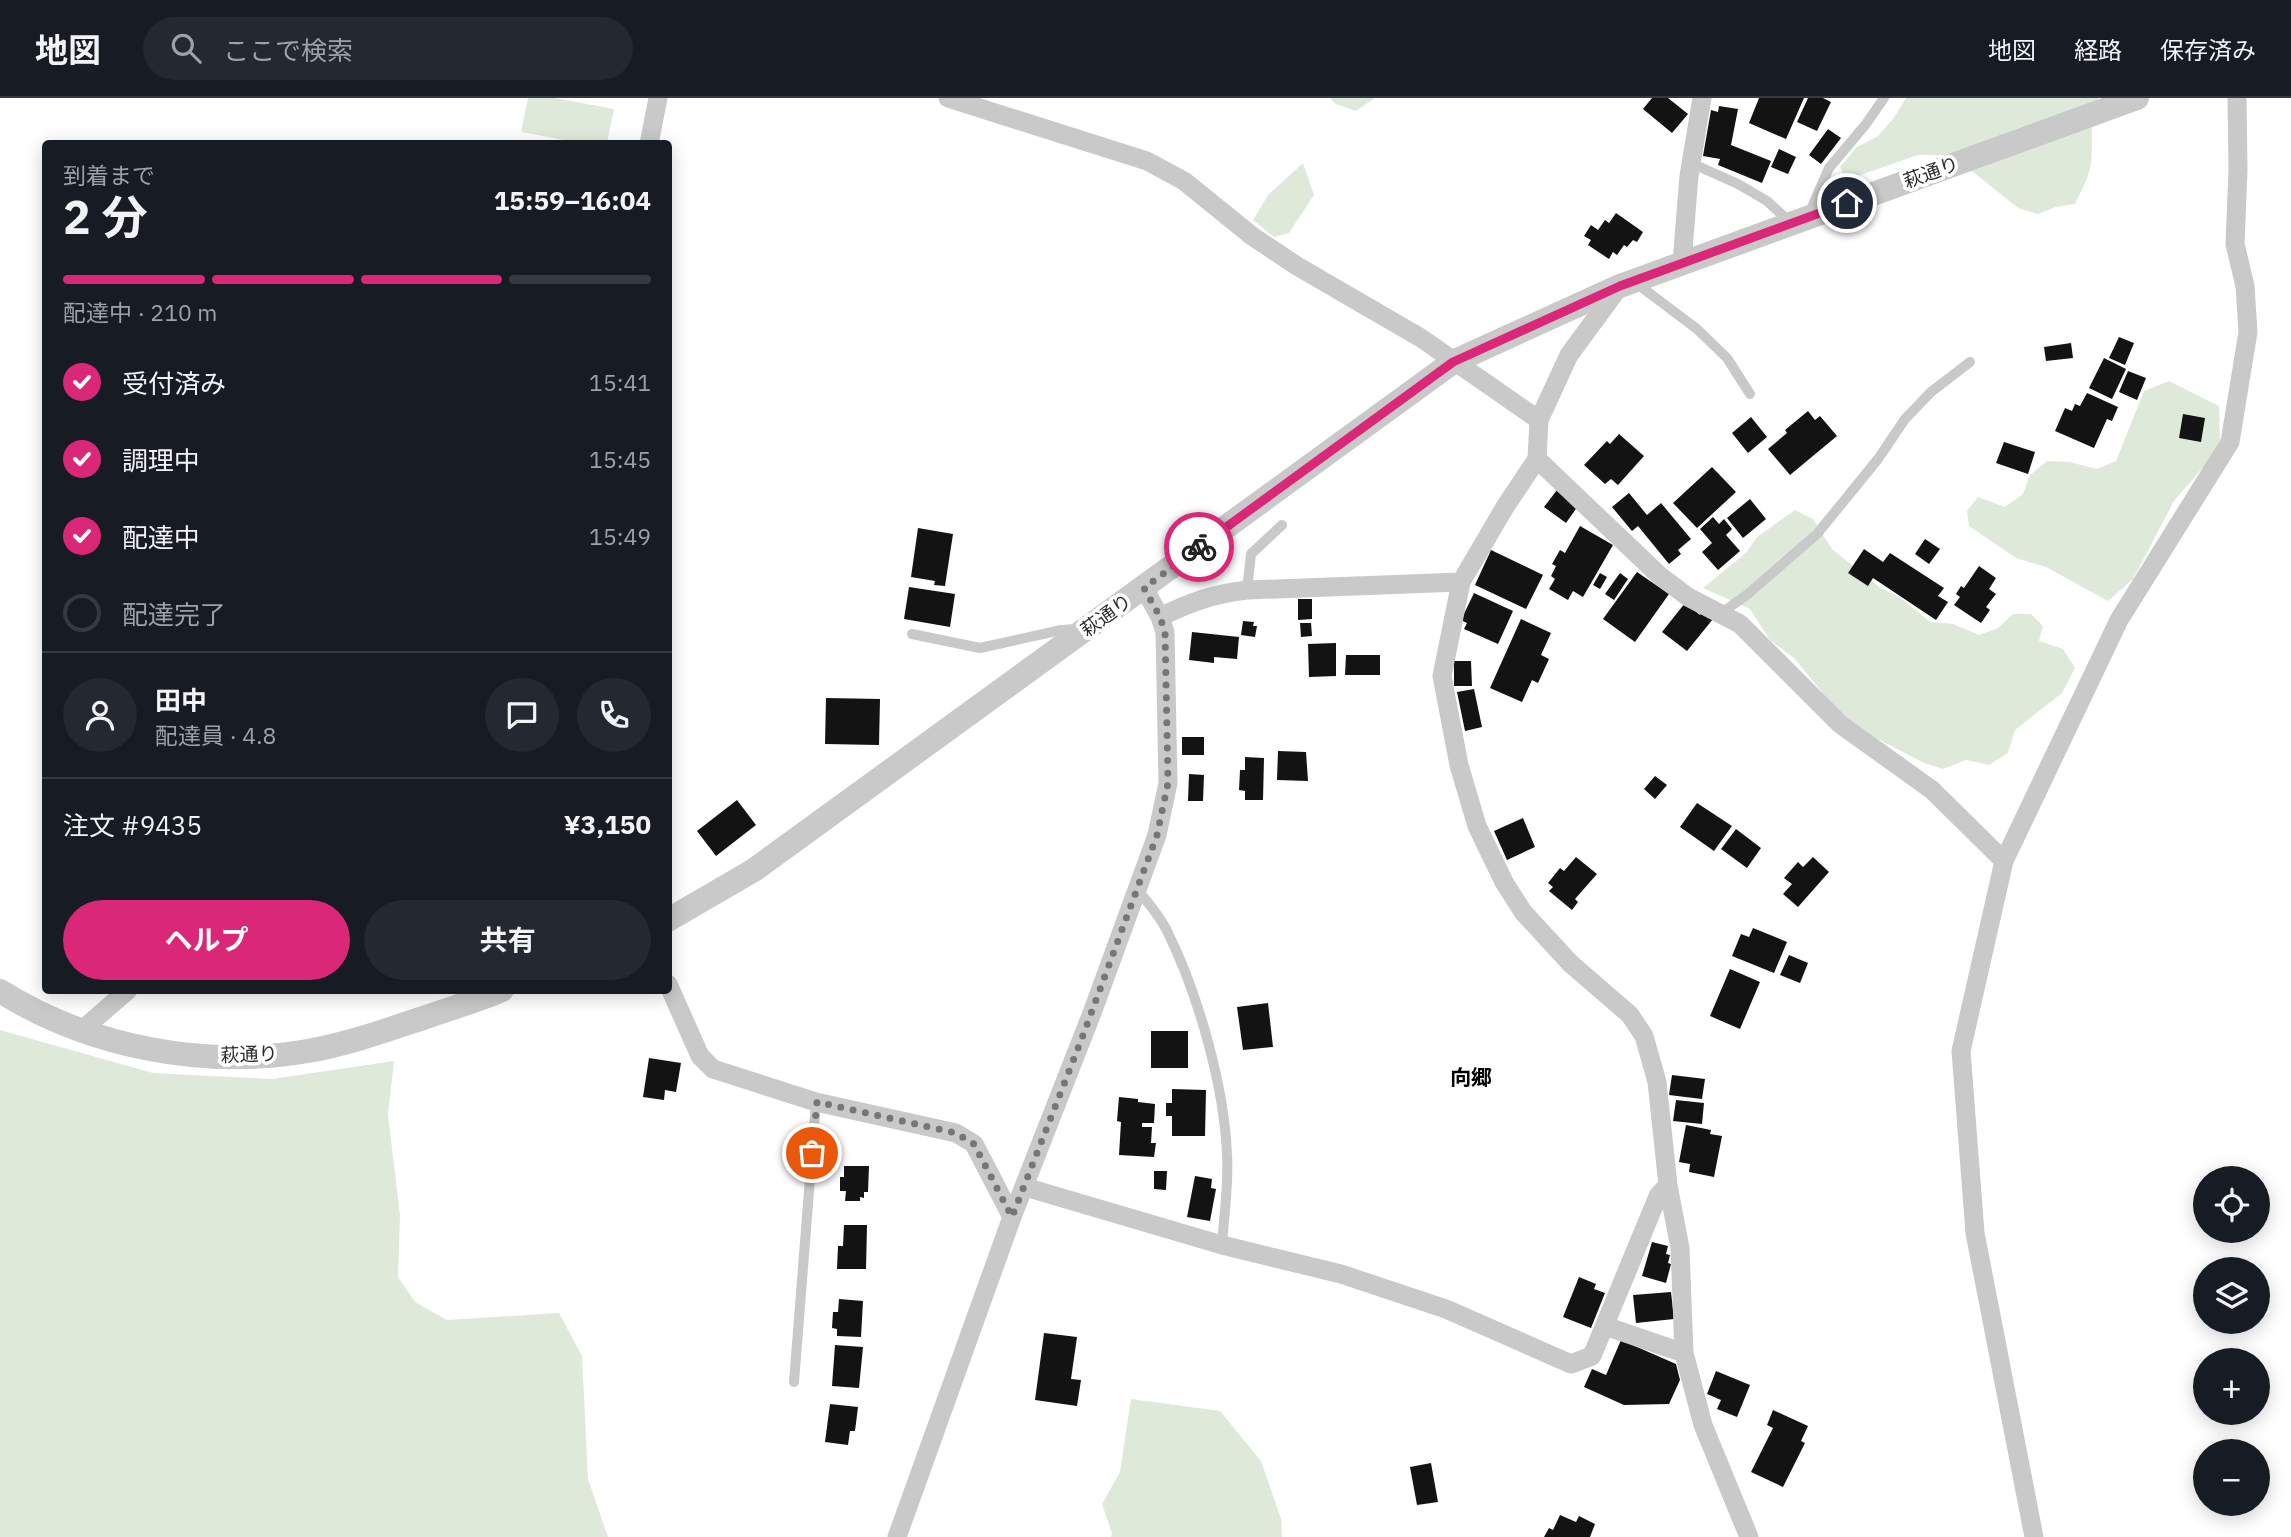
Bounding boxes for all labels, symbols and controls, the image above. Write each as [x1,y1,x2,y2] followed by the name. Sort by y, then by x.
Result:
[143,17,633,80] search box
[35,28,101,71] text: 地図
[167,29,205,67] icon: search
[223,33,353,67] text: ここで検索
[1988,34,2036,66] text: 地図
[2074,34,2122,66] text: 経路
[2160,34,2256,66] text: 保存済み
[1900,151,1962,193] street label: 萩通り
[63,160,155,190] text: 到着まで
[1817,173,1877,233] pin
[494,183,651,217] text: 15:59–16:04
[1828,184,1866,222] icon: home
[63,187,147,247] text: 2 分
[63,297,217,327] text: 配達中 · 210 m
[63,363,101,401] icon: check
[122,366,226,400] text: 受付済み
[589,367,651,397] text: 15:41
[63,440,101,478] icon: check
[122,443,200,477] text: 調理中
[589,444,651,474] text: 15:45
[1164,512,1234,582] courier
[63,517,101,555] icon: check
[122,520,200,554] text: 配達中
[589,521,651,551] text: 15:49
[1180,528,1218,566] icon: bike
[1076,589,1136,641] street label: 萩通り
[122,597,226,631] text: 配達完了
[63,678,137,752] button: person
[485,678,559,752] button: chat
[577,678,651,752] button: phone
[155,683,207,717] text: 田中
[155,720,276,750] text: 配達員 · 4.8
[564,807,651,841] text: ¥3,150
[63,808,202,842] text: 注文 #9435
[63,900,350,980] button: ヘルプ
[364,900,651,980] button: 共有
[220,1041,278,1067] street label: 萩通り
[1450,1063,1492,1091] district label: 向郷
[782,1123,842,1183] pin
[793,1134,831,1172] icon: bag
[2193,1166,2270,1516] map controls
[2193,1166,2270,1243] button: locate
[2193,1257,2270,1334] button: layers
[2193,1348,2270,1425] button: +
[2193,1439,2270,1516] button: −

